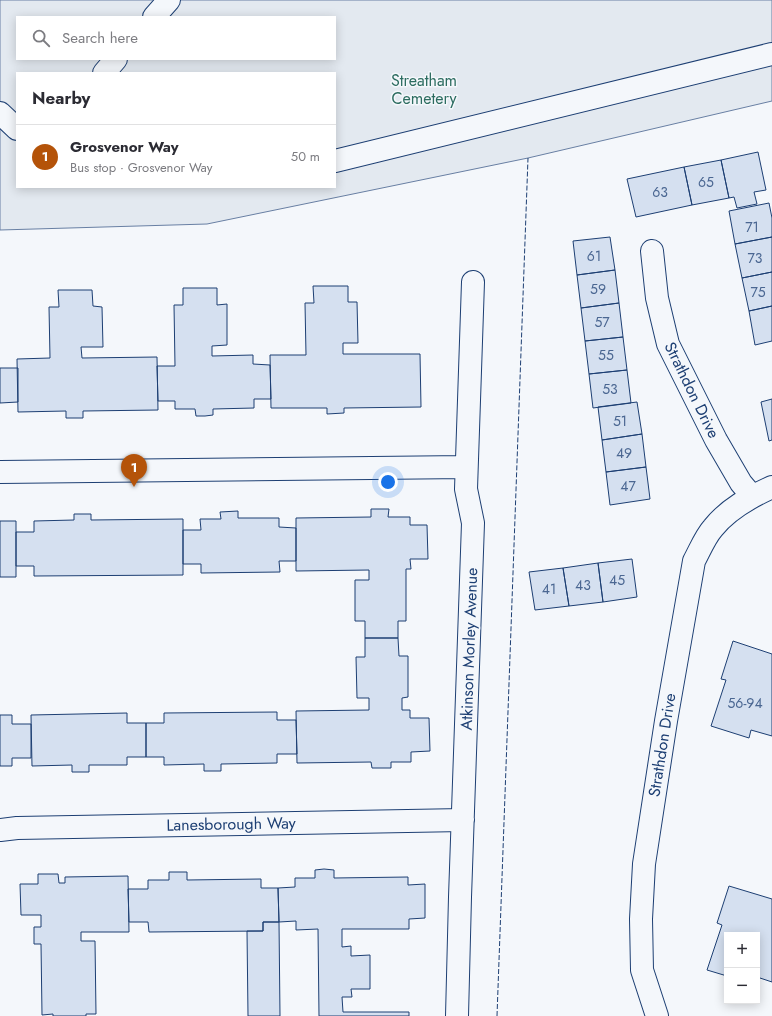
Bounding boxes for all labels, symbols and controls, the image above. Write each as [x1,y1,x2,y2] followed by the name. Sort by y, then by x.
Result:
[16,16,336,60] search box
[30,27,52,49] icon: search
[62,27,138,49] text: Search here
[391,69,457,110] park label: Streatham Cemetery
[32,86,90,110] text: Nearby
[70,136,178,158] text: Grosvenor Way
[42,147,48,166] text: 1
[291,147,320,166] text: 50 m
[70,158,212,177] text: Bus stop · Grosvenor Way
[698,172,714,192] house number: 65
[652,182,668,202] house number: 63
[745,217,759,237] house number: 71
[587,246,601,266] house number: 61
[748,248,763,268] house number: 73
[590,279,606,299] house number: 59
[750,282,766,302] house number: 75
[594,312,610,332] house number: 57
[659,338,725,442] street label: Strathdon Drive
[598,345,614,365] house number: 55
[602,379,618,399] house number: 53
[613,411,627,431] house number: 51
[616,443,632,463] house number: 49
[121,454,147,487] pin: 1
[378,472,398,492] your location
[620,476,636,496] house number: 47
[455,567,483,731] street label: Atkinson Morley Avenue
[609,570,625,590] house number: 45
[575,575,591,595] house number: 43
[542,579,556,599] house number: 41
[642,692,682,798] street label: Strathdon Drive
[727,693,763,713] house number: 56-94
[166,811,297,837] street label: Lanesborough Way
[724,932,760,1004] map controls
[724,932,760,968] button: +
[724,968,760,1004] button: −

